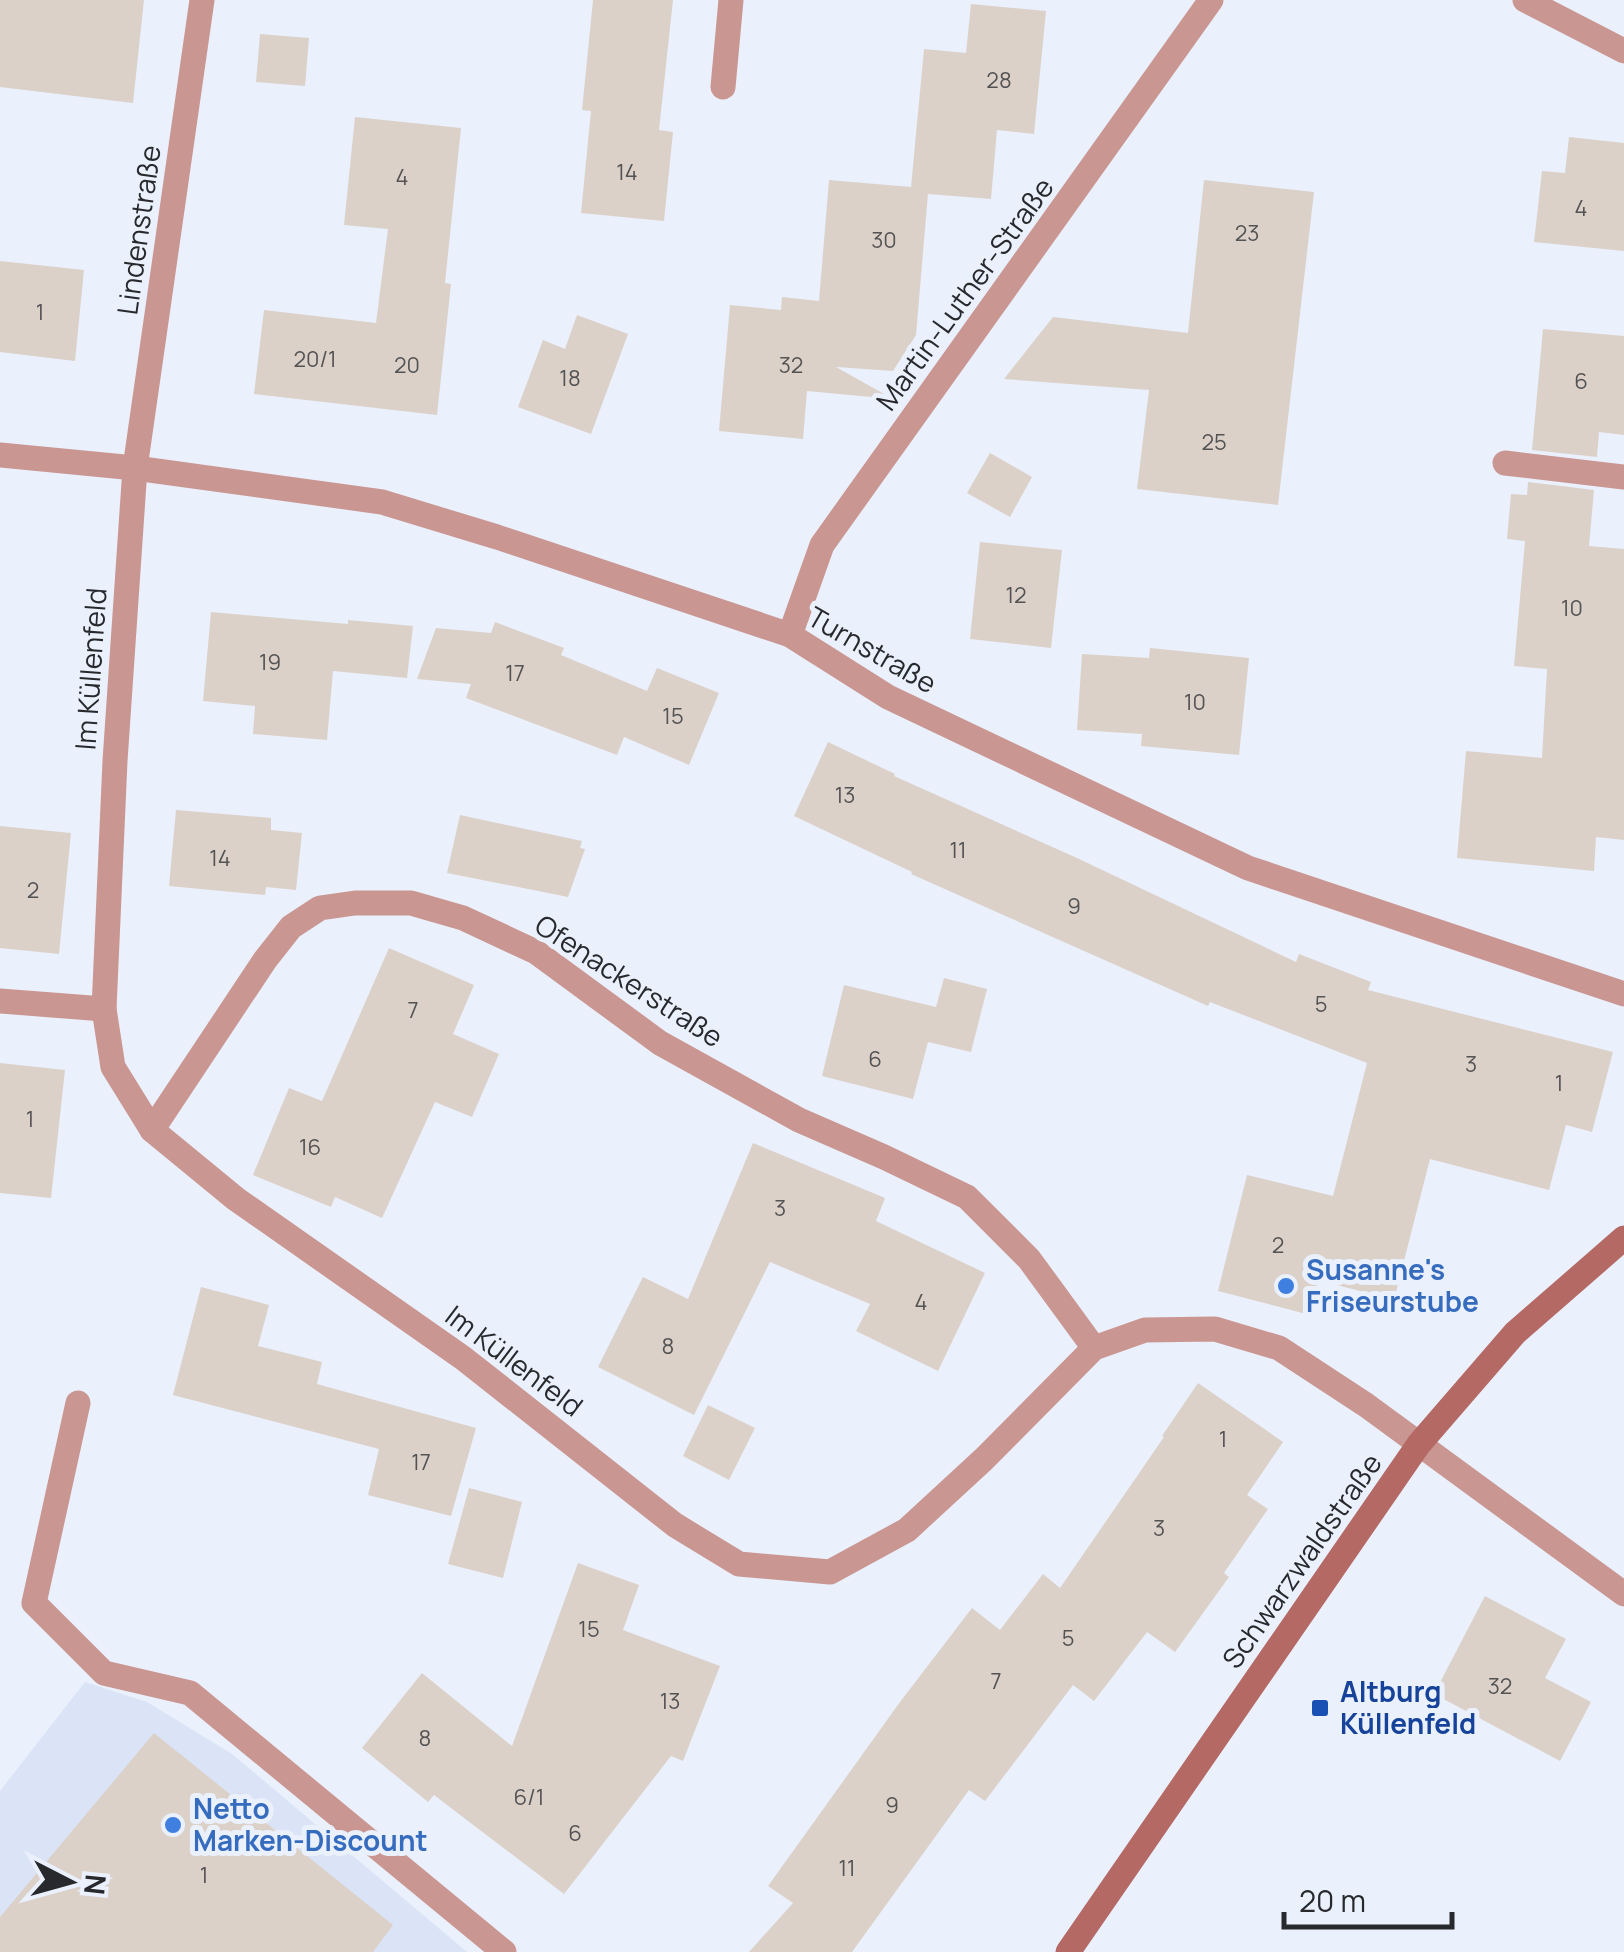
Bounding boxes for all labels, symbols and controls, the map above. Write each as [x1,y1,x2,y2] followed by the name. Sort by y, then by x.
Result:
[986,65,1012,95] house number: 28
[107,143,169,317] street label: Lindenstraße
[616,157,638,187] house number: 14
[396,162,408,192] house number: 4
[867,169,1062,417] street label: Martin-Luther-Straße
[1575,193,1587,223] house number: 4
[1235,218,1259,248] house number: 23
[871,225,897,255] house number: 30
[36,297,44,327] house number: 1
[293,344,337,374] house number: 20/1
[394,350,420,380] house number: 20
[779,350,803,380] house number: 32
[559,363,581,393] house number: 18
[1574,366,1588,396] house number: 6
[1201,427,1227,457] house number: 25
[1005,580,1027,610] house number: 12
[65,586,115,751] street label: Im Küllenfeld
[1561,593,1583,623] house number: 10
[801,597,944,701] street label: Turnstraße
[259,647,281,677] house number: 19
[505,658,525,688] house number: 17
[1184,687,1206,717] house number: 10
[662,701,684,731] house number: 15
[835,780,855,810] house number: 13
[949,835,967,865] house number: 11
[209,843,231,873] house number: 14
[27,875,39,905] house number: 2
[1067,891,1081,921] house number: 9
[528,905,731,1055] street label: Ofenackerstraße
[1315,989,1327,1019] house number: 5
[407,995,419,1025] house number: 7
[868,1044,882,1074] house number: 6
[1465,1049,1477,1079] house number: 3
[1555,1068,1563,1098] house number: 1
[26,1104,34,1134] house number: 1
[299,1132,321,1162] house number: 16
[774,1193,786,1223] house number: 3
[1272,1230,1284,1260] house number: 2
[1306,1250,1479,1320] place label: Susanne's Friseurstube
[1275,1275,1297,1297] marker: Susanne's Friseurstube
[915,1287,927,1317] house number: 4
[438,1296,591,1424] street label: Im Küllenfeld
[662,1331,674,1361] house number: 8
[1219,1424,1227,1454] house number: 1
[1213,1446,1390,1675] street label: Schwarzwaldstraße
[411,1447,431,1477] house number: 17
[1153,1513,1165,1543] house number: 3
[578,1614,600,1644] house number: 15
[1062,1623,1074,1653] house number: 5
[990,1666,1002,1696] house number: 7
[1488,1671,1512,1701] house number: 32
[1340,1672,1476,1742] place label: Altburg Küllenfeld
[660,1686,680,1716] house number: 13
[1309,1697,1331,1719] marker: Altburg Küllenfeld
[419,1723,431,1753] house number: 8
[514,1782,544,1812] house number: 6/1
[193,1789,428,1859] place label: Netto Marken-Discount
[885,1790,899,1820] house number: 9
[162,1814,184,1836] marker: Netto Marken-Discount
[568,1818,582,1848] house number: 6
[20,1832,120,1932] north arrow
[838,1853,856,1883] house number: 11
[200,1860,208,1890] house number: 1
[1284,1867,1452,1929] scale bar
[76,1873,116,1897] text: N
[1299,1880,1366,1921] text: 20 m

